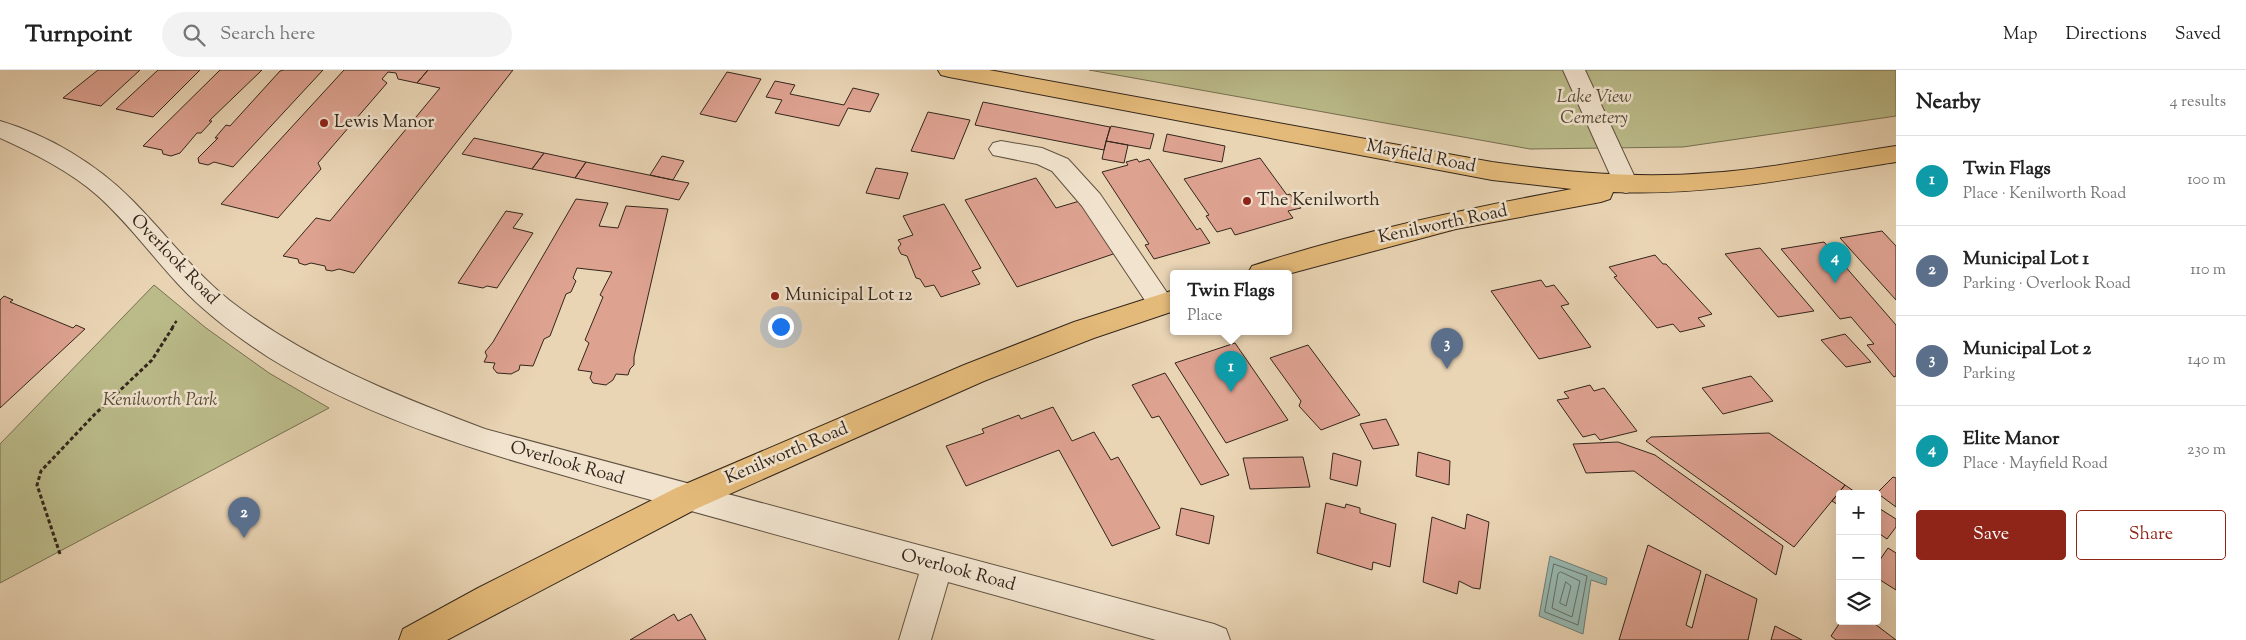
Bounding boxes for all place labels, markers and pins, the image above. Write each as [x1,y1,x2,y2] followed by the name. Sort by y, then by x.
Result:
[334,110,435,136] place label: Lewis Manor
[318,117,330,129] marker: Lewis Manor
[1257,188,1380,214] place label: The Kenilworth
[1241,195,1253,207] marker: The Kenilworth
[1819,242,1851,283] pin: 4
[785,283,913,309] place label: Municipal Lot 12
[769,290,781,302] marker: Municipal Lot 12
[1431,328,1463,369] pin: 3
[1215,351,1247,392] pin: 1
[228,497,260,538] pin: 2

